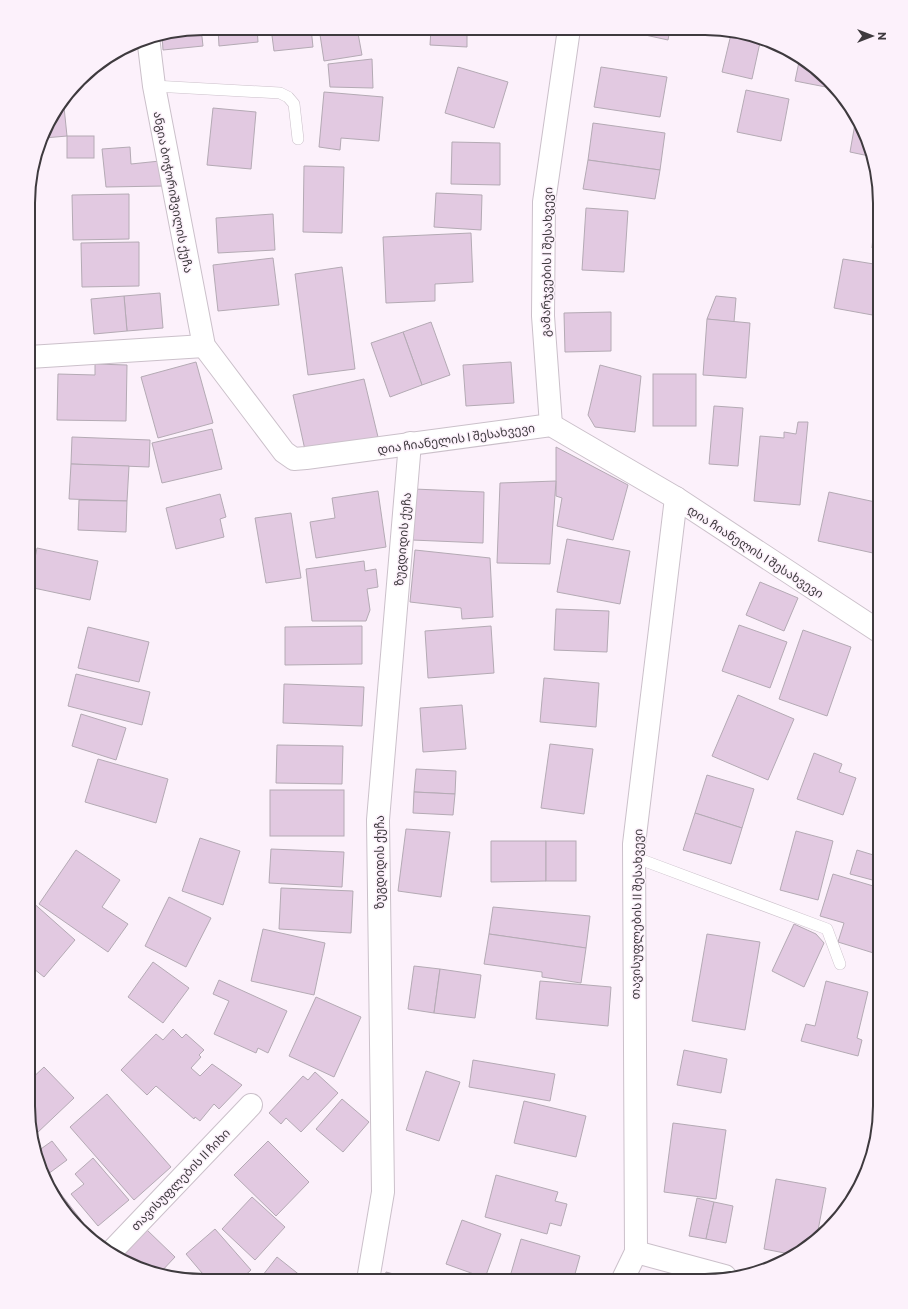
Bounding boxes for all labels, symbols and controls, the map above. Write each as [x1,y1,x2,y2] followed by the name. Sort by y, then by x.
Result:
[852,16,892,56] north arrow
[876,32,889,40] text: N
[149,110,197,274] street label: ანგია ბოჭორიშვილის ქუჩა
[538,187,555,337] street label: გამარჯვების I შესახვევი
[376,420,536,458] street label: დია ჩიანელის I შესახვევი
[391,492,415,587] street label: ზუგდიდის ქუჩა
[684,502,827,602] street label: დია ჩიანელის I შესახვევი
[372,815,388,909] street label: ზუგდიდის ქუჩა
[628,828,646,999] street label: თავისუფლების II შესახვევი
[128,1125,234,1234] street label: თავისუფლების II ჩიხი

